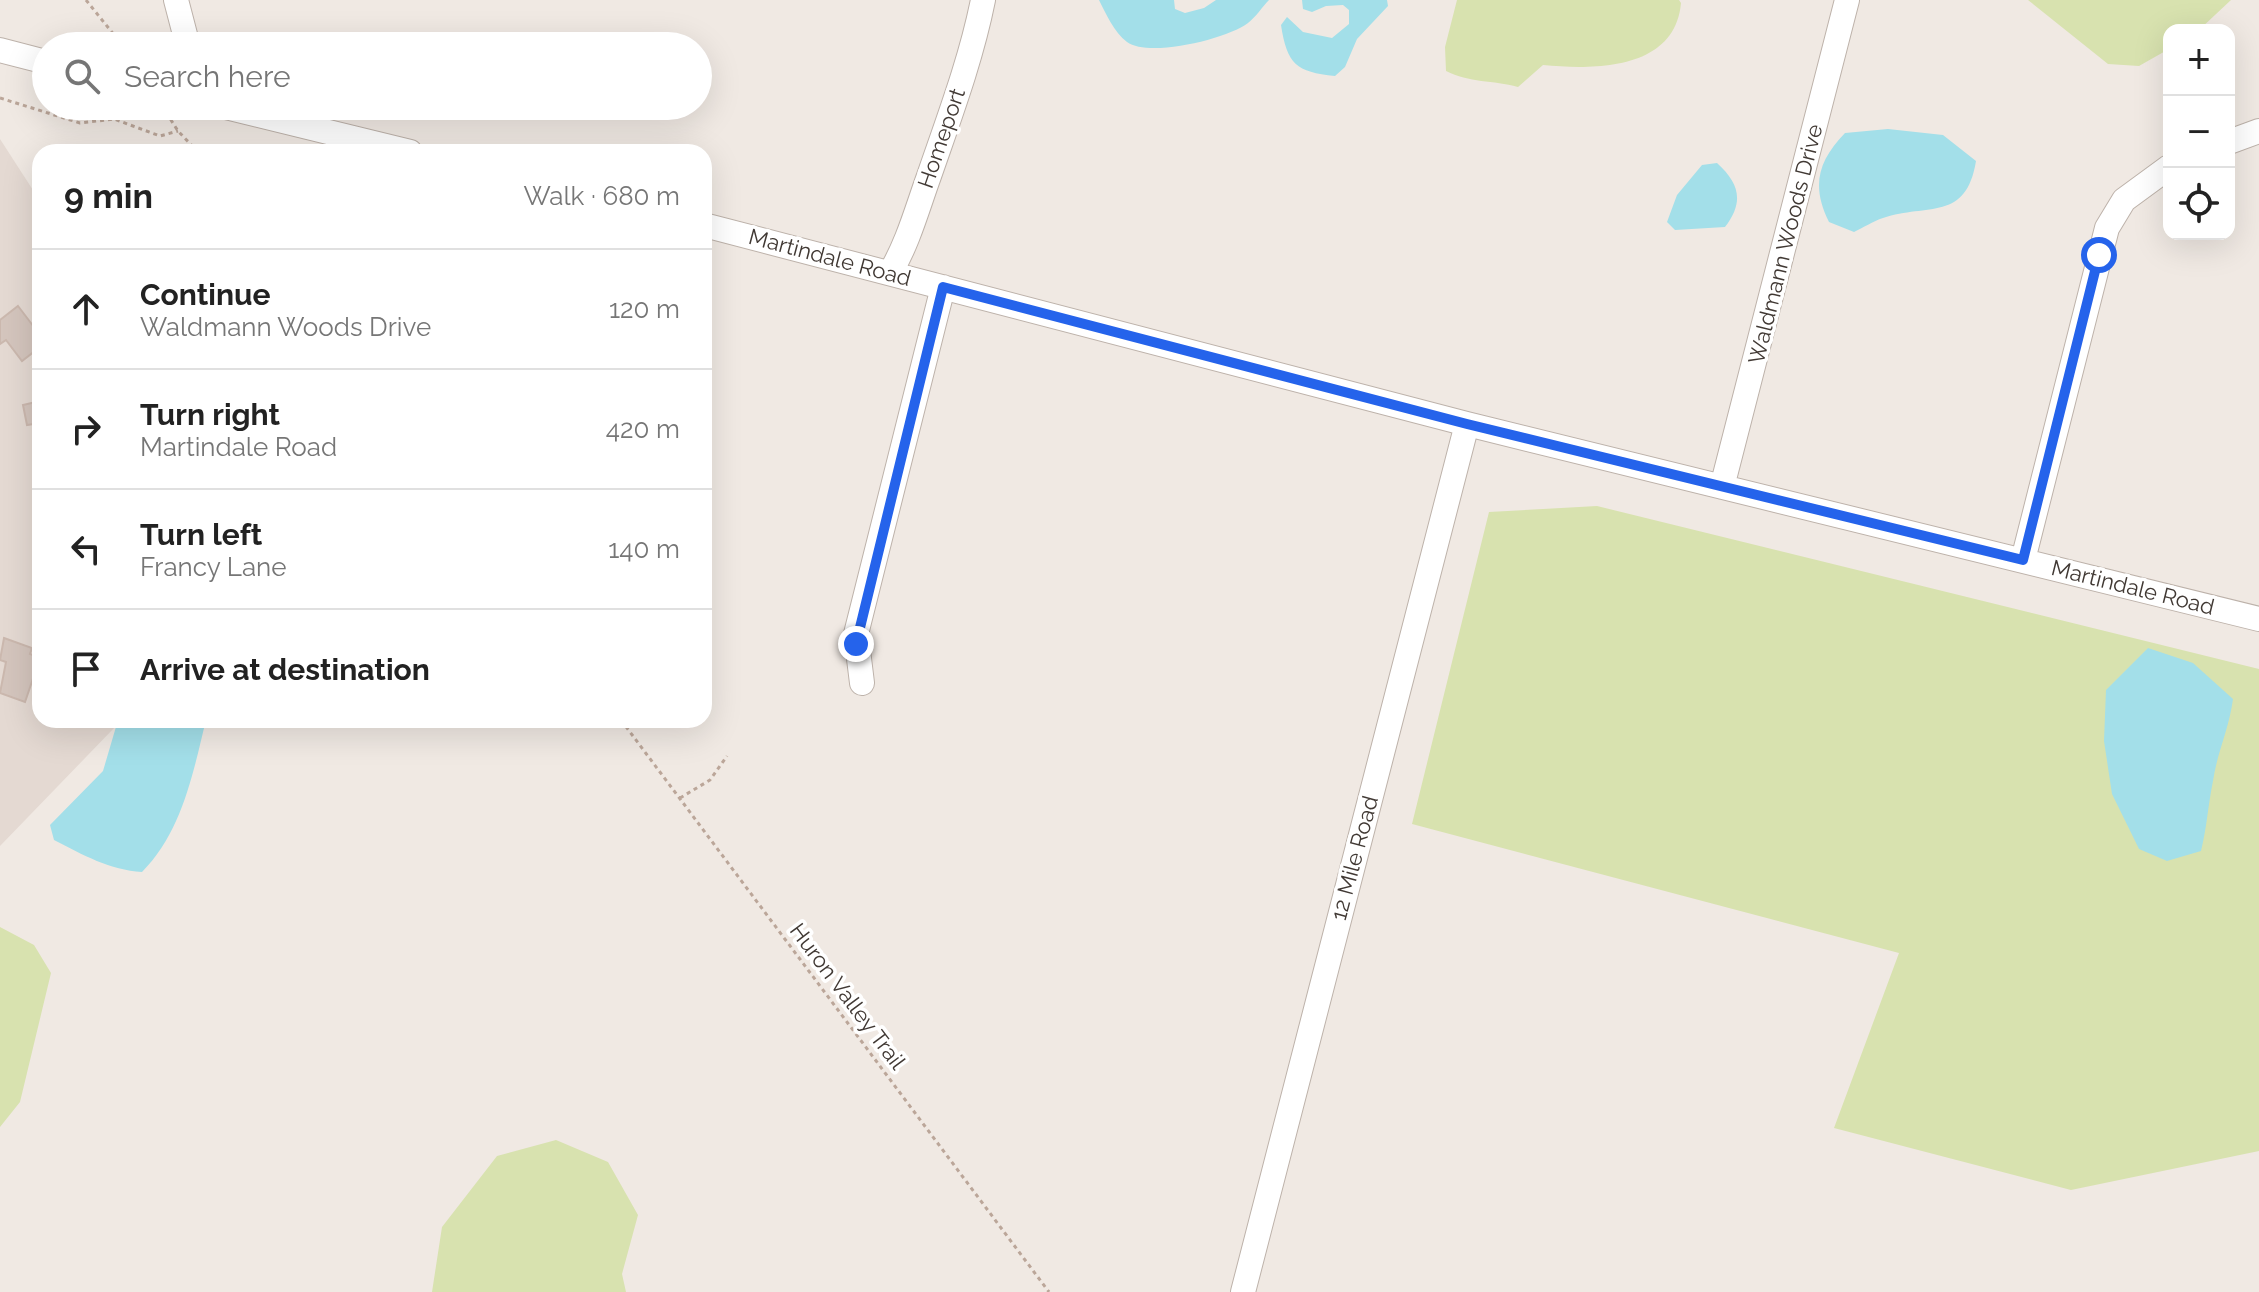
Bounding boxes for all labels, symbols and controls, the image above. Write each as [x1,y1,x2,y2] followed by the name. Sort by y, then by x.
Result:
[2163,24,2235,240] map controls
[2163,24,2235,96] button: +
[32,32,712,120] search box
[60,54,104,98] icon: search
[124,59,291,94] text: Search here
[912,84,970,191] street label: Homeport
[2163,96,2235,168] button: −
[1743,121,1827,367] street label: Waldmann Woods Drive
[2163,168,2235,240] button: locate
[64,176,153,216] text: 9 min
[523,181,680,211] text: Walk · 680 m
[746,223,914,291] street label: Martindale Road
[2081,237,2117,273] route start
[140,277,271,312] text: Continue
[64,287,108,331] icon: ahead
[609,294,680,324] text: 120 m
[140,312,431,342] text: Waldmann Woods Drive
[140,397,280,432] text: Turn right
[64,407,108,451] icon: right
[606,414,680,444] text: 420 m
[140,432,337,462] text: Martindale Road
[140,517,262,552] text: Turn left
[64,527,108,571] icon: left
[608,534,680,564] text: 140 m
[140,552,287,582] text: Francy Lane
[2049,554,2217,620] street label: Martindale Road
[838,626,874,662] route end
[64,647,108,691] icon: arrive
[140,652,430,687] text: Arrive at destination
[1325,793,1383,923] street label: 12 Mile Road
[785,918,911,1074] street label: Huron Valley Trail

